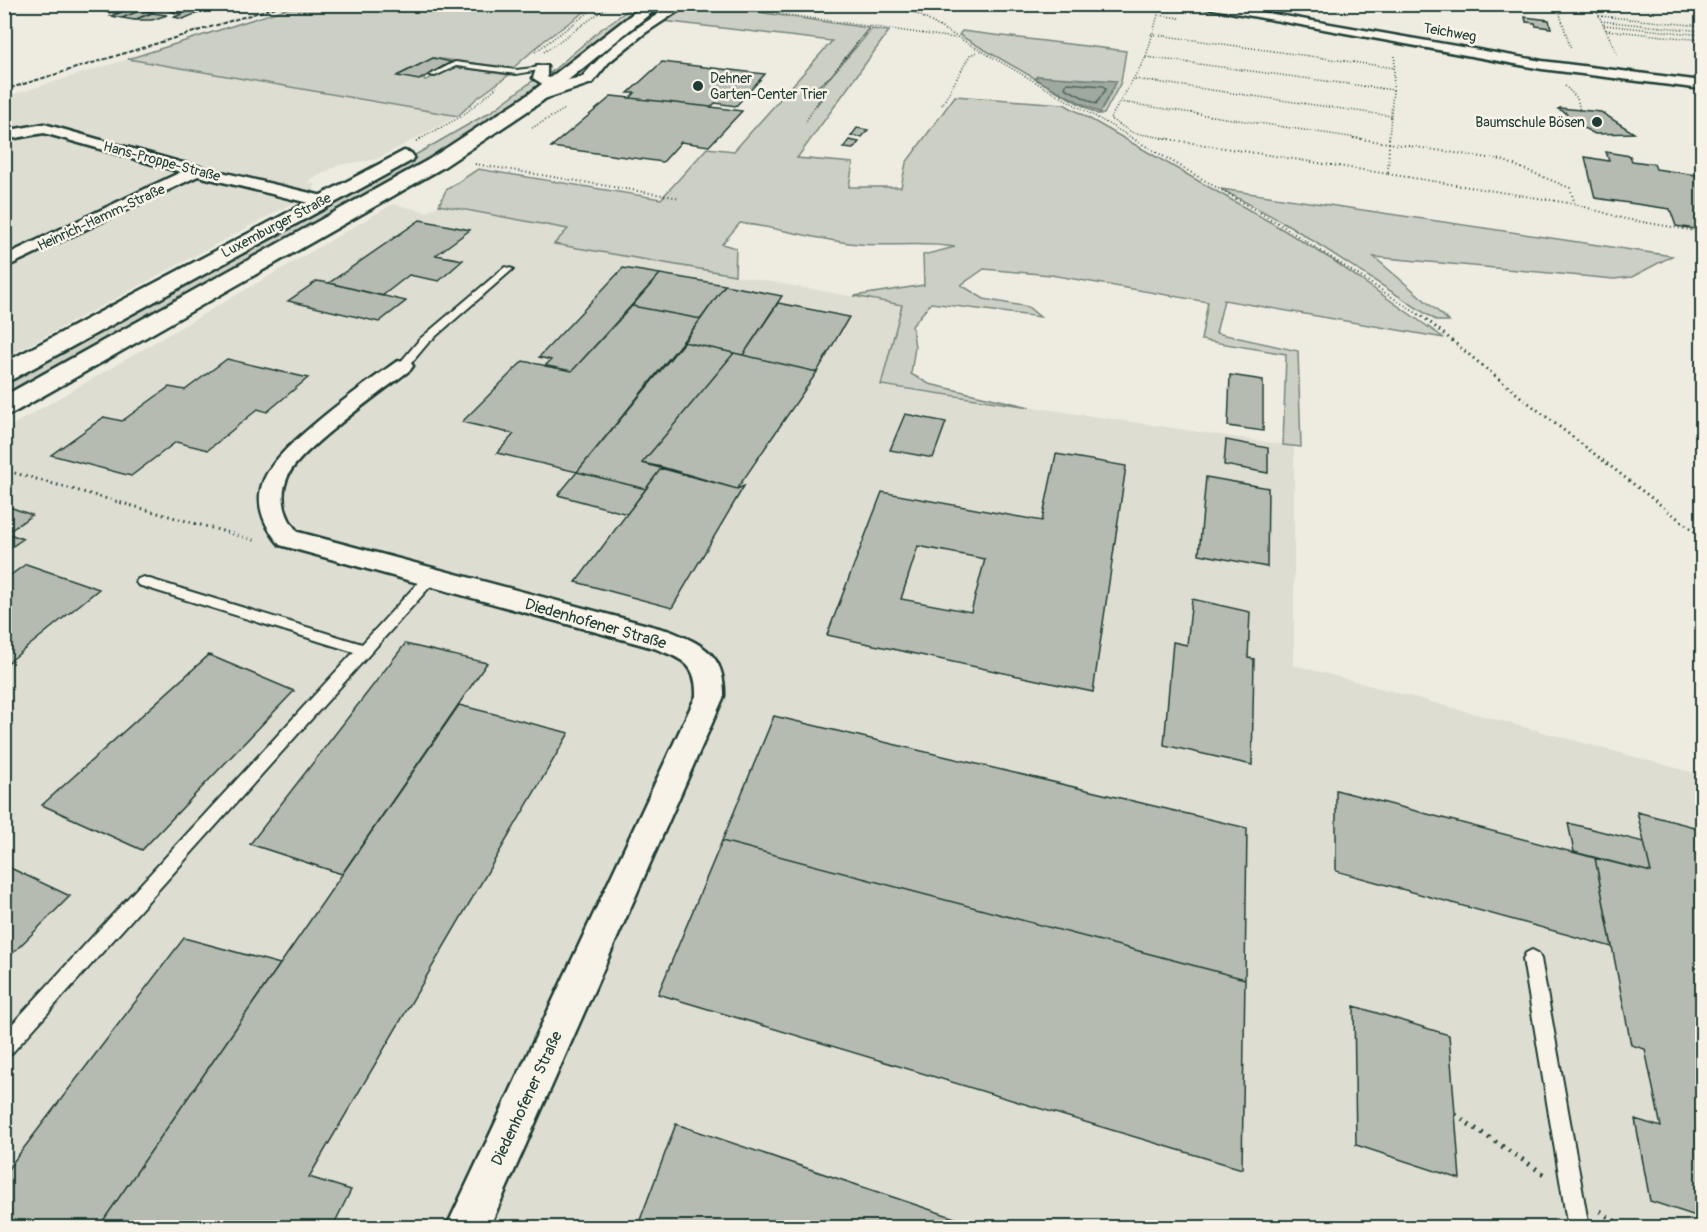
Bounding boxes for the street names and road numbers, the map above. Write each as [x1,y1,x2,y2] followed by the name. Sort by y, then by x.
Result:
[1422,19,1478,46] street label: Teichweg
[102,138,222,185] street label: Hans-Proppe-Straße
[35,180,168,254] street label: Heinrich-Hamm-Straße
[218,189,334,262] street label: Luxemburger Straße
[523,594,669,654] street label: Diedenhofener Straße
[487,1028,567,1169] street label: Diedenhofener Straße

